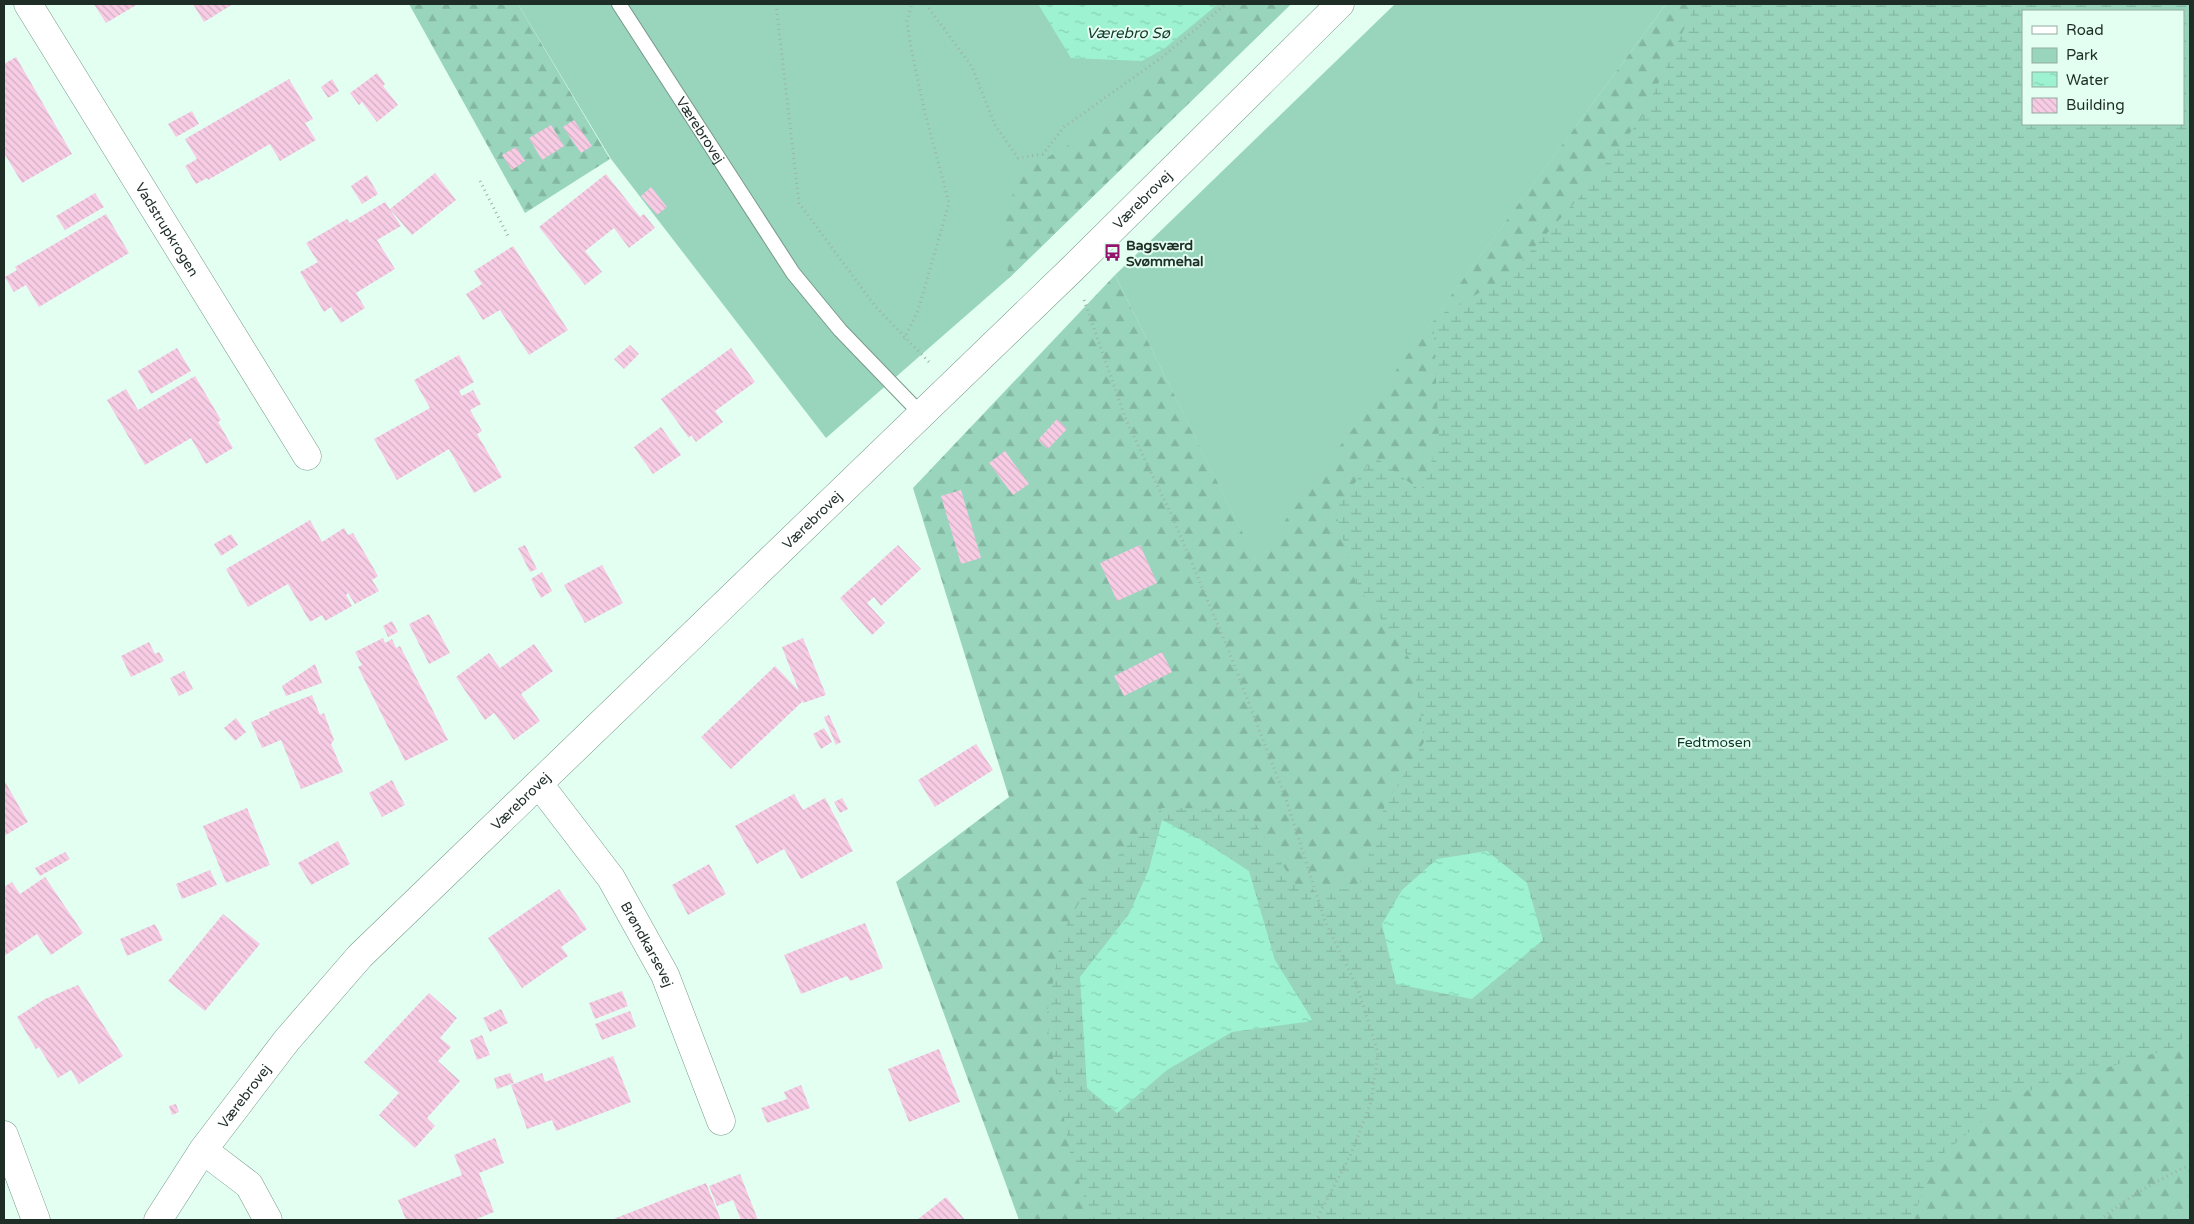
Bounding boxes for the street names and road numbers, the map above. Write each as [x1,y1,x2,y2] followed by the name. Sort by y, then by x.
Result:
[672,94,728,167] street label: Værebrovej
[1110,167,1176,233] street label: Værebrovej
[131,180,202,280] street label: Vadstrupkrogen
[779,488,846,553] street label: Værebrovej
[488,769,554,834] street label: Værebrovej
[617,899,677,989] street label: Brøndkarsevej
[215,1061,274,1132] street label: Værebrovej

